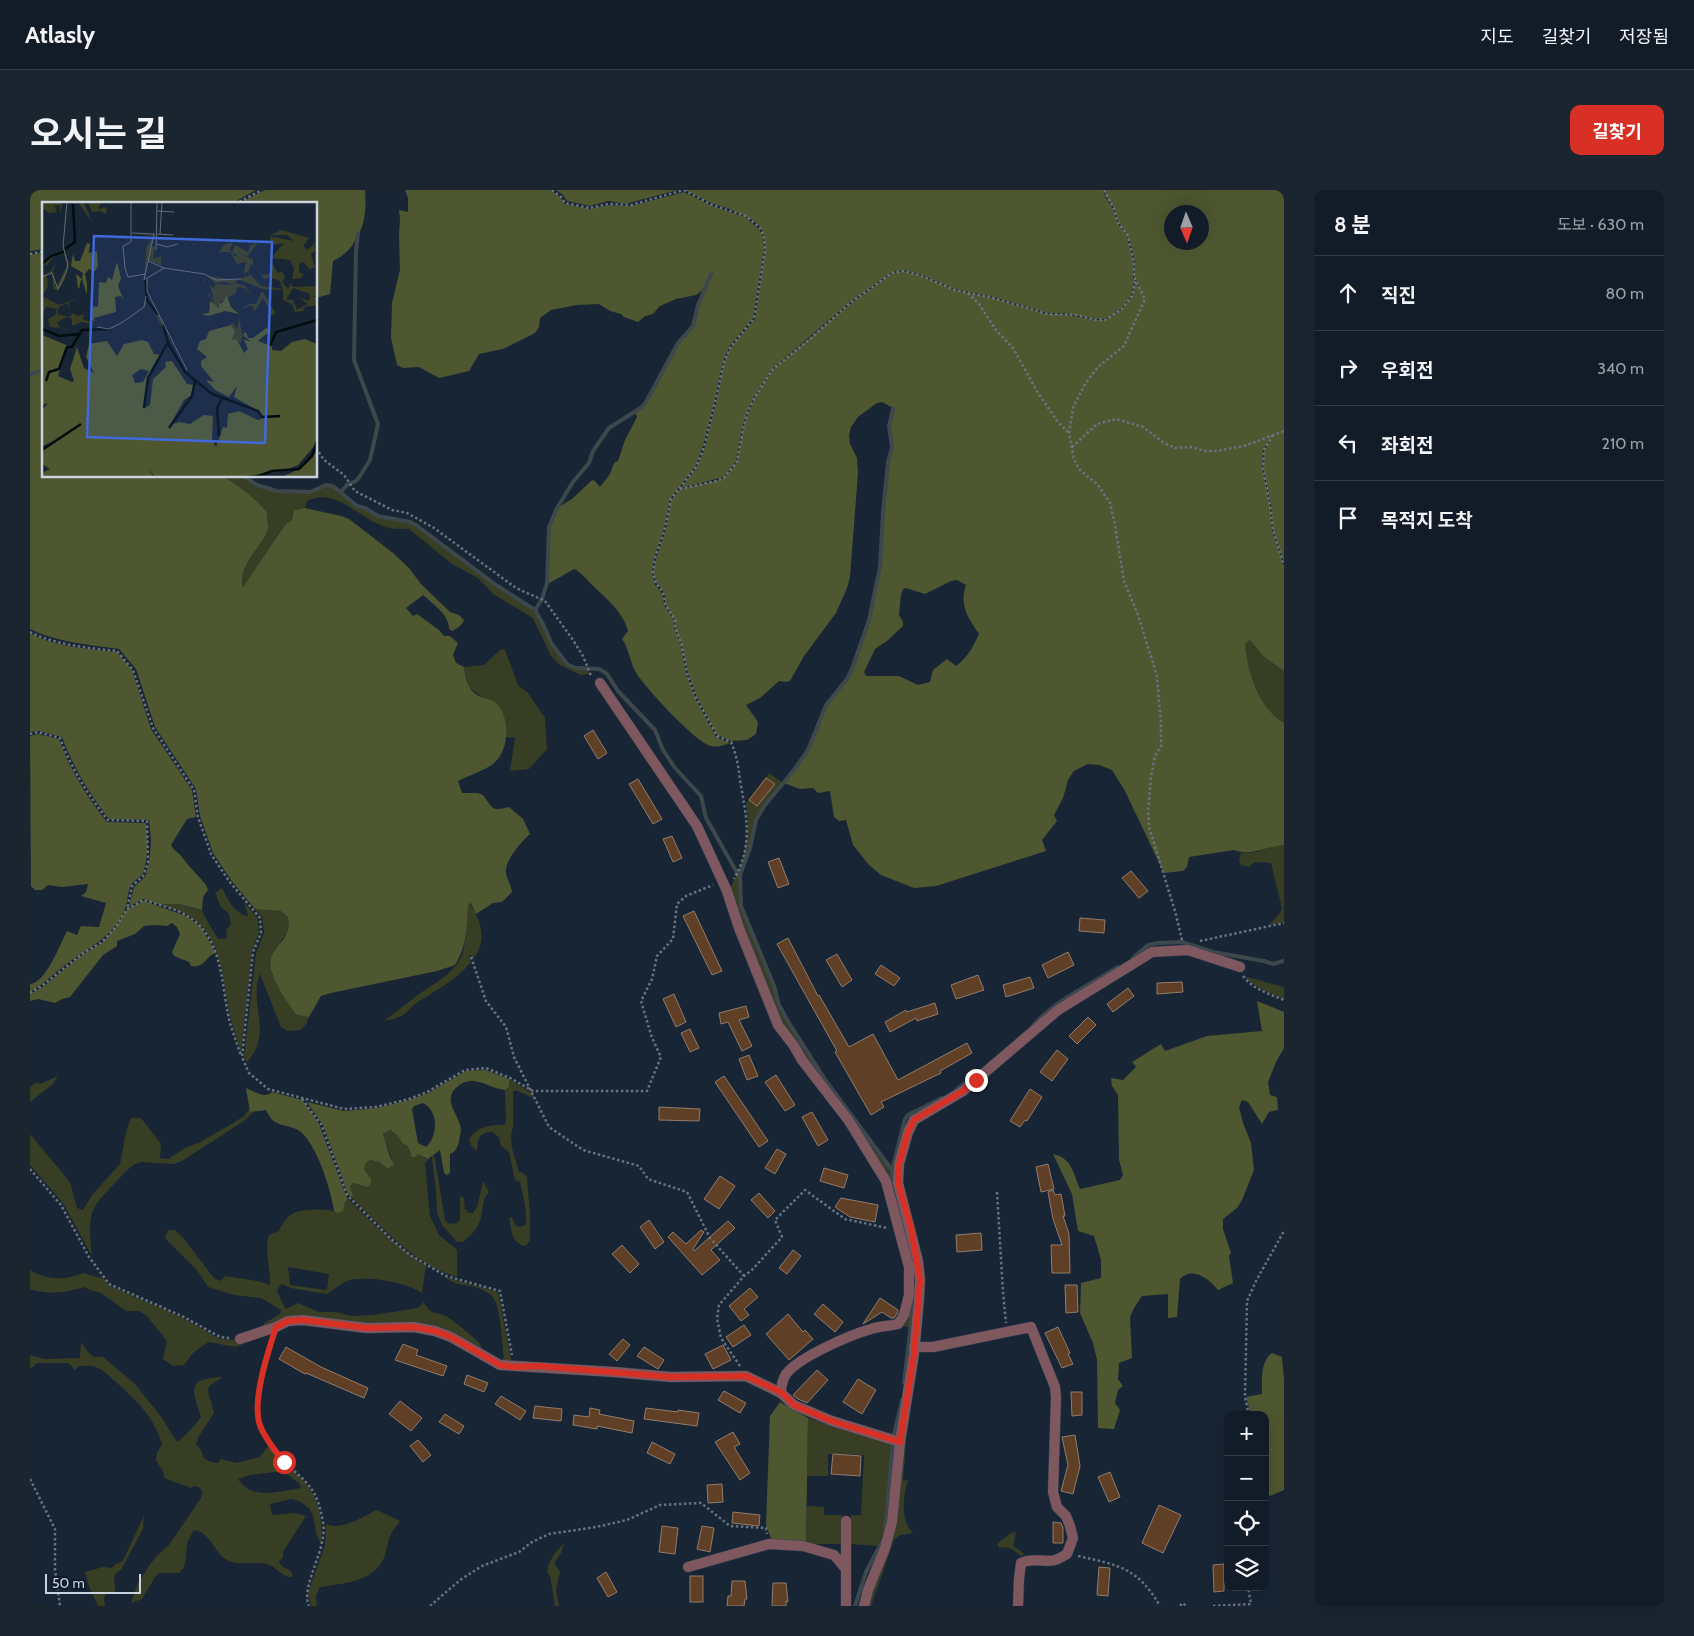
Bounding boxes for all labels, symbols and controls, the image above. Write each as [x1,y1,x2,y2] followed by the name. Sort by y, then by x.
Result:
[25,20,95,49] text: Atlasly
[1481,26,1514,48] text: 지도
[1542,26,1591,48] text: 길찾기
[1619,26,1669,48] text: 저장됨
[1570,105,1664,155] button: 길찾기
[30,112,167,155] text: 오시는 길
[42,202,318,478] inset map
[1164,205,1209,250] north arrow
[1334,212,1371,237] text: 8 분
[1557,215,1644,234] text: 도보 · 630 m
[1334,279,1362,307] icon: ahead
[1381,284,1416,307] text: 직진
[1606,284,1644,303] text: 80 m
[1334,354,1362,382] icon: right
[1381,359,1433,382] text: 우회전
[1597,359,1644,378] text: 340 m
[1334,429,1362,457] icon: left
[1381,434,1433,457] text: 좌회전
[1602,434,1644,453] text: 210 m
[1334,504,1362,532] icon: arrive
[1381,509,1473,532] text: 목적지 도착
[965,1069,988,1092] route end
[1224,1411,1269,1591] map controls
[1224,1411,1269,1456] button: +
[273,1451,296,1474] route start
[1224,1456,1269,1501] button: −
[1224,1501,1269,1546] button: locate
[1224,1546,1269,1591] button: layers
[45,1571,141,1594] scale bar
[52,1574,85,1592] text: 50 m

